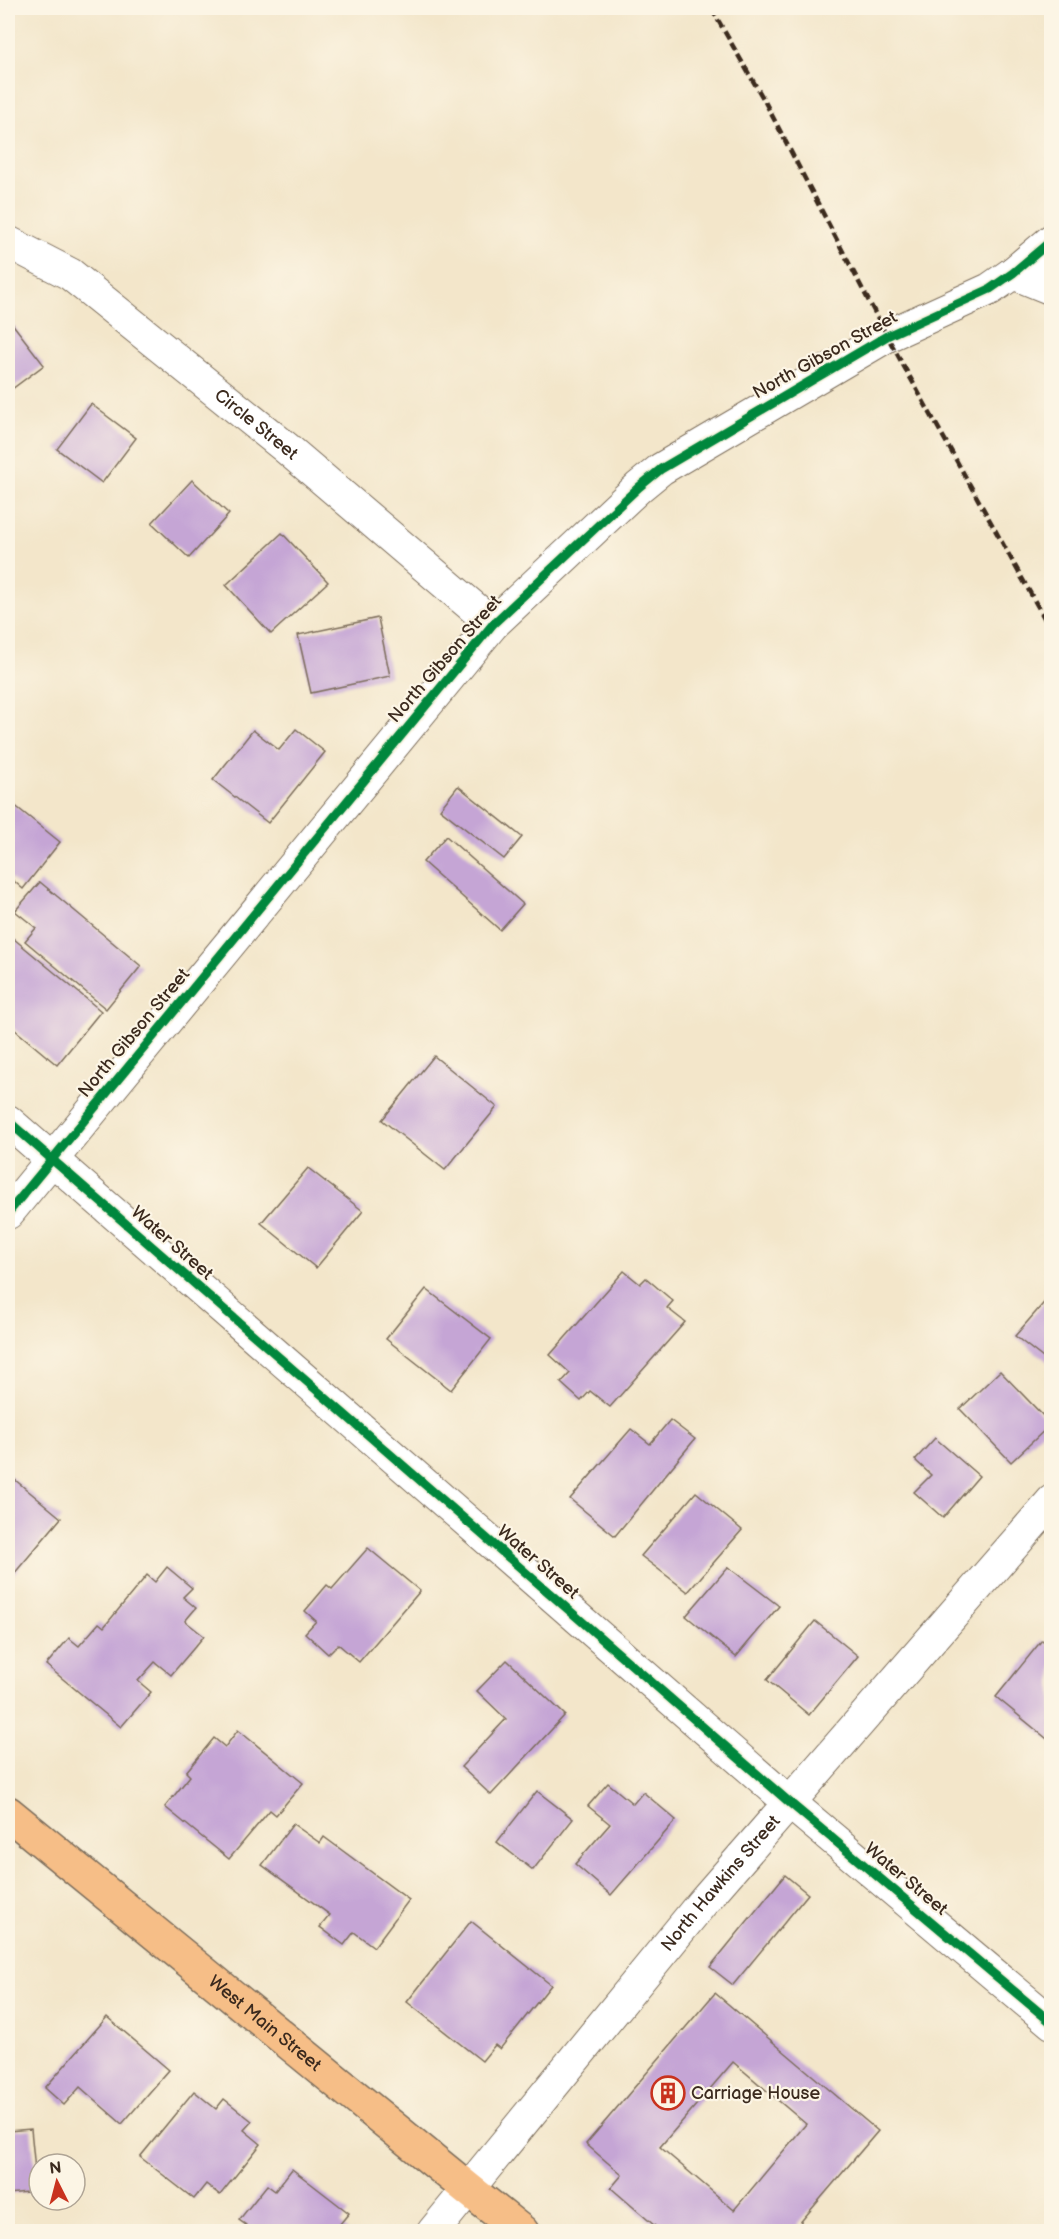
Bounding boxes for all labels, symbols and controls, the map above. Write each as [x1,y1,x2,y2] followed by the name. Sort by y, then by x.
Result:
[749,306,901,403] street label: North Gibson Street
[210,384,303,464] street label: Circle Street
[384,591,506,727] street label: North Gibson Street
[74,964,194,1102] street label: North Gibson Street
[127,1202,218,1285] street label: Water Street
[493,1521,584,1604] street label: Water Street
[656,1810,785,1955] street label: North Hawkins Street
[860,1838,952,1920] street label: Water Street
[204,1971,326,2076] street label: West Main Street
[650,2075,686,2111] building icon: Carriage House
[691,2083,820,2104] place label: Carriage House
[27,2152,87,2212] north arrow
[49,2158,63,2179] text: N

